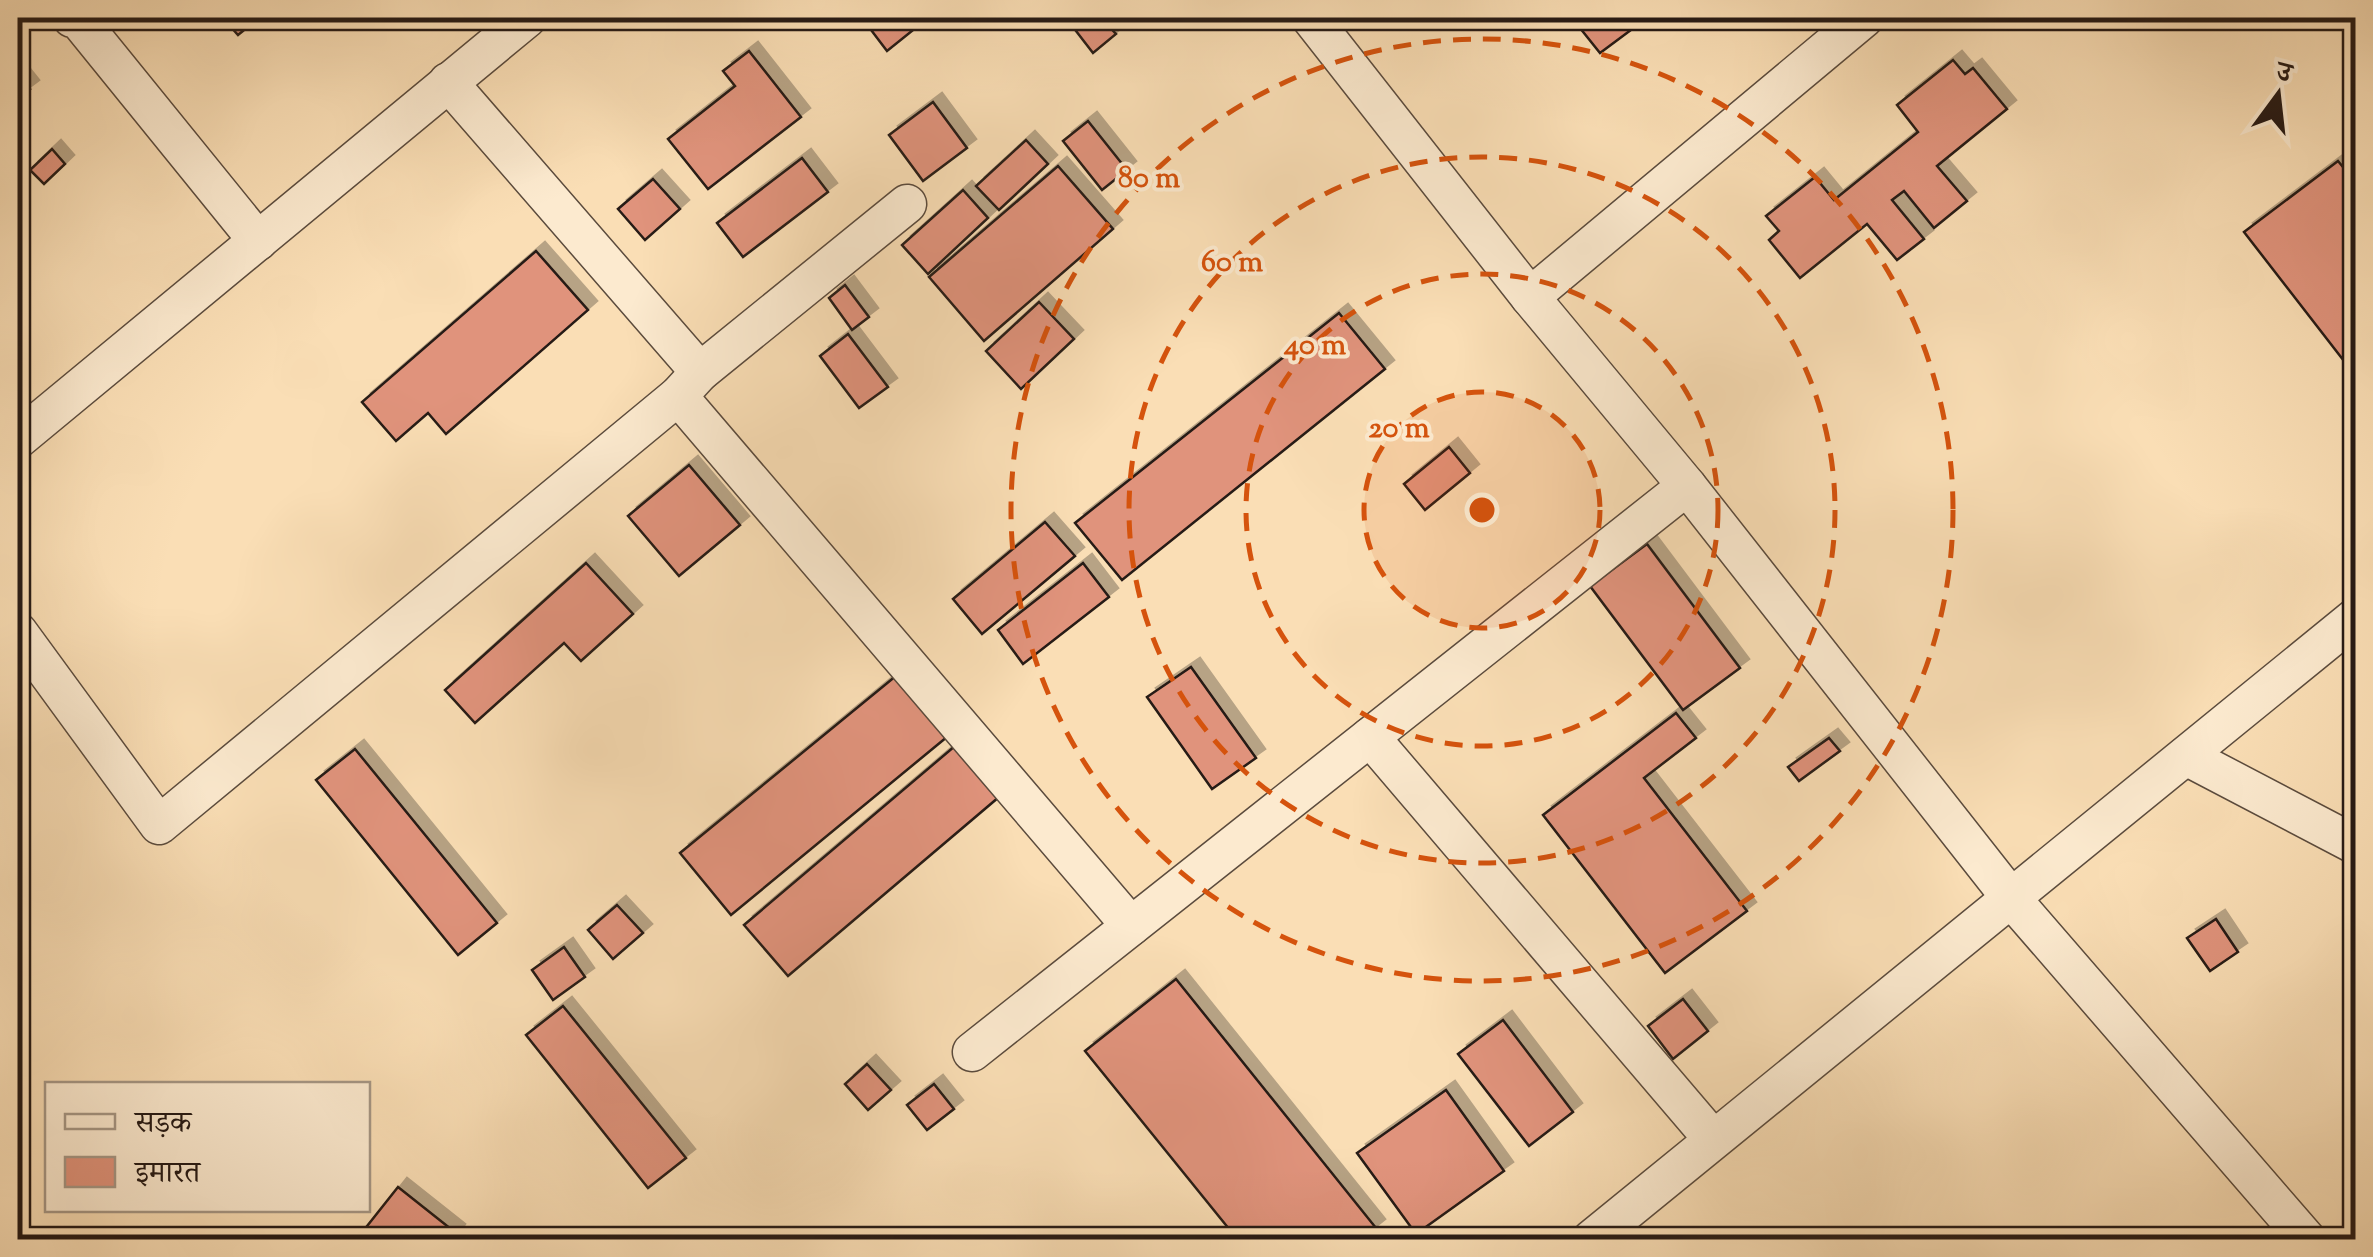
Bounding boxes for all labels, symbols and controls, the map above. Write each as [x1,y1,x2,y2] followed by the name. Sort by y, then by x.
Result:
[2228,45,2328,145] north arrow
[2270,52,2297,95] text: उ
[1118,158,1180,201] text: 80 m
[1201,242,1263,285] text: 60 m
[1283,325,1346,368] text: 40 m
[1368,408,1430,451] text: 20 m
[1464,492,1500,528] centre of rings
[45,1082,370,1212] legend
[133,1103,193,1146] text: सड़क
[133,1153,202,1196] text: इमारत

